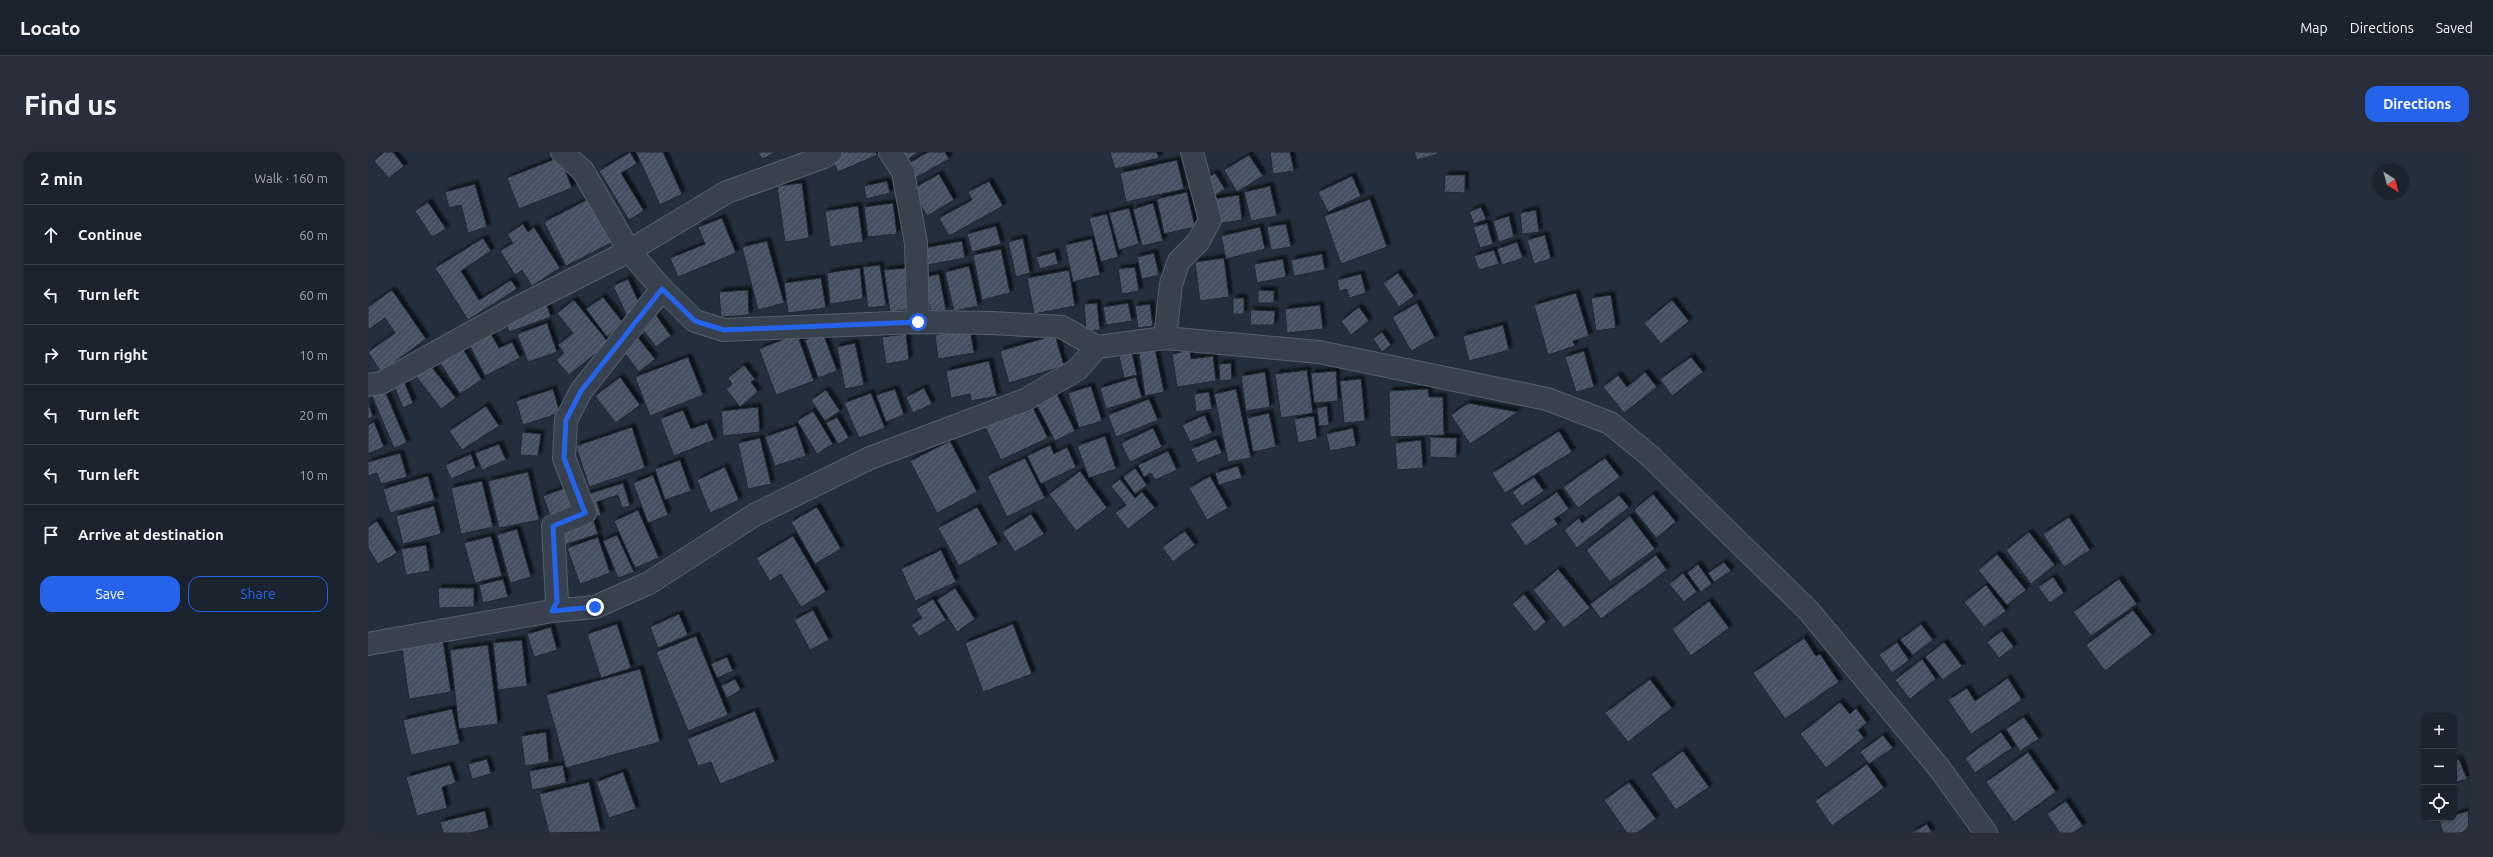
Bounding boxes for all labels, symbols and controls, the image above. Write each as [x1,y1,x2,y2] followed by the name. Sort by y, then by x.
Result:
[20,17,81,39] text: Locato
[2300,20,2328,36] text: Map
[2350,20,2414,36] text: Directions
[2436,20,2473,36] text: Saved
[2365,86,2469,122] button: Directions
[24,89,117,120] text: Find us
[2373,164,2409,200] north arrow
[40,169,83,188] text: 2 min
[254,171,328,185] text: Walk · 160 m
[40,224,62,246] icon: ahead
[78,226,142,243] text: Continue
[299,228,328,242] text: 60 m
[40,284,62,306] icon: left
[78,286,139,303] text: Turn left
[299,288,328,302] text: 60 m
[909,313,927,331] route start
[40,344,62,366] icon: right
[78,346,148,363] text: Turn right
[299,348,328,362] text: 10 m
[40,404,62,426] icon: left
[78,406,139,423] text: Turn left
[299,408,328,422] text: 20 m
[40,464,62,486] icon: left
[78,466,139,483] text: Turn left
[299,468,328,482] text: 10 m
[40,524,62,546] icon: arrive
[78,526,224,543] text: Arrive at destination
[40,576,180,612] button: Save
[188,576,328,612] button: Share
[586,598,604,616] route end
[2421,713,2457,821] map controls
[2421,713,2457,749] button: +
[2421,749,2457,785] button: −
[2421,785,2457,821] button: locate

